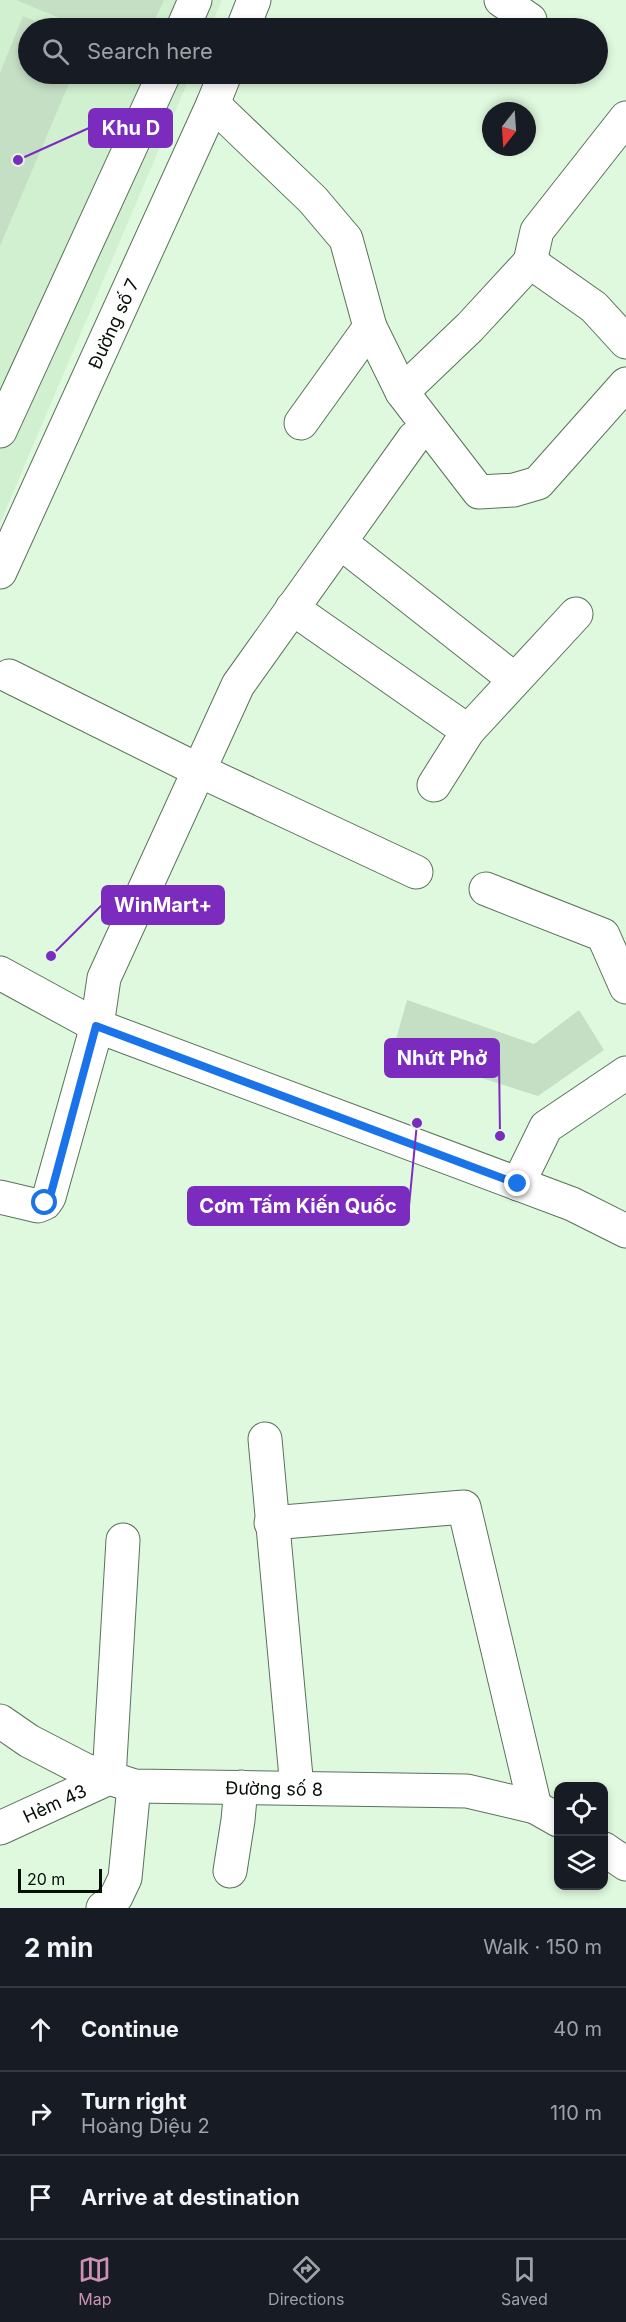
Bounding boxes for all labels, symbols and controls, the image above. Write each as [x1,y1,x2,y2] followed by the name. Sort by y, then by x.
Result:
[18,18,608,84] search box
[39,35,72,68] icon: search
[87,38,213,64] text: Search here
[482,102,536,156] north arrow
[89,109,172,147] callout: Khu D
[102,116,160,140] text: Khu D
[84,275,143,372] street label: Đường số 7
[102,886,224,924] callout: WinMart+
[114,893,212,917] text: WinMart+
[385,1039,499,1077] callout: Nhứt Phở
[397,1046,488,1070] text: Nhứt Phở
[504,1170,530,1196] route end
[188,1187,409,1225] callout: Cơm Tấm Kiến Quốc
[31,1189,57,1215] route start
[199,1194,397,1218] text: Cơm Tấm Kiến Quốc
[225,1777,323,1799] street label: Đường số 8
[19,1779,90,1827] street label: Hẻm 43
[554,1782,608,1890] map controls
[554,1782,608,1836] button: locate
[554,1836,608,1890] button: layers
[18,1866,102,1894] scale bar
[27,1869,65,1889] text: 20 m
[24,1932,94,1963] text: 2 min
[483,1935,602,1959] text: Walk · 150 m
[24,2013,57,2046] icon: ahead
[81,2016,179,2042] text: Continue
[553,2017,602,2041] text: 40 m
[81,2088,187,2114] text: Turn right
[24,2097,57,2130] icon: right
[550,2101,602,2125] text: 110 m
[81,2114,210,2138] text: Hoàng Diệu 2
[24,2181,57,2214] icon: arrive
[81,2184,300,2210] text: Arrive at destination
[78,2253,112,2309] tab: Map
[268,2253,344,2309] tab: Directions
[501,2253,548,2309] tab: Saved

